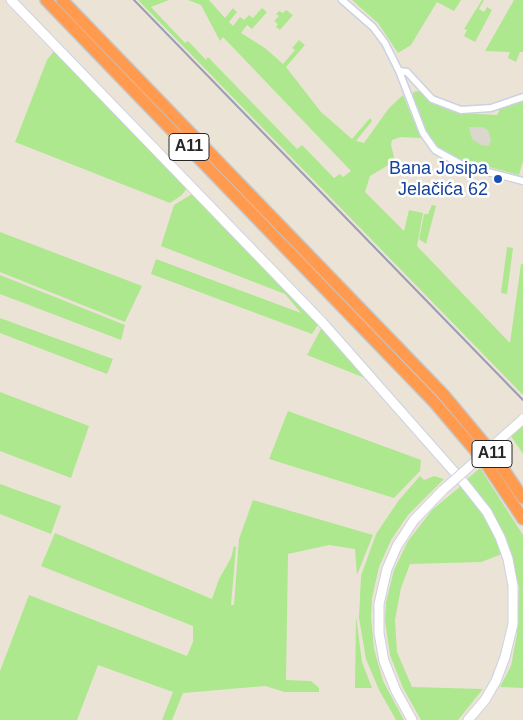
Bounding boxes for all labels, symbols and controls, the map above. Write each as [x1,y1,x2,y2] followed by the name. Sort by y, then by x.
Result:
[169,134,209,160] road number: A11
[389,158,488,200] place label: Bana Josipa Jelačića 62
[492,173,504,185] marker: Bana Josipa Jelačića 62
[472,440,512,468] road number: A11

